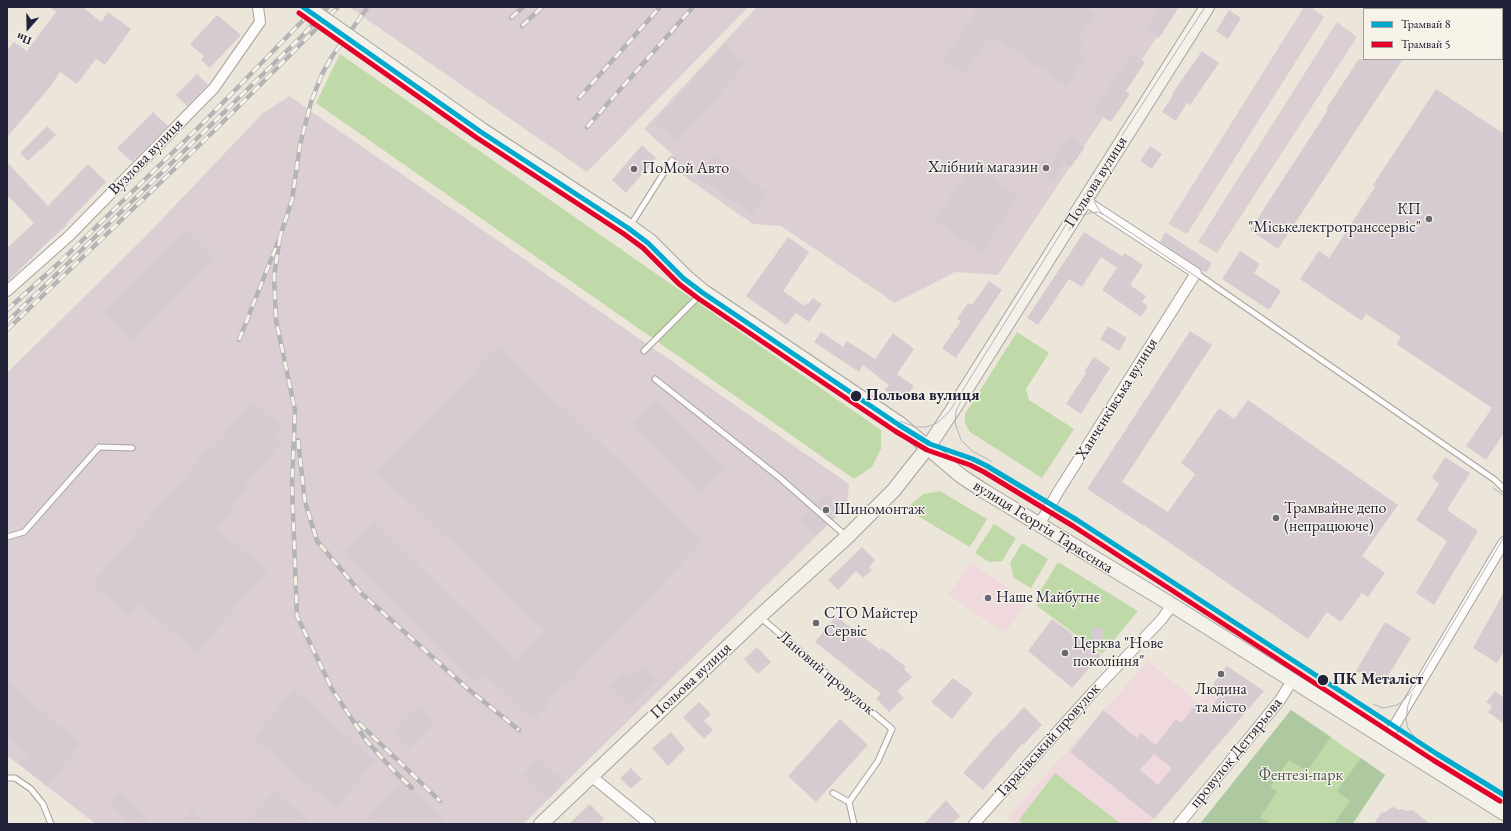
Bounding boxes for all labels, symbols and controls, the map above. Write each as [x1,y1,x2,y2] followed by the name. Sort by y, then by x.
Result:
[8,8,48,48] north arrow
[1363,8,1503,60] legend
[1401,16,1451,32] text: Трамвай 8
[14,30,33,48] text: Пн
[1401,36,1451,52] text: Трамвай 5
[105,115,187,199] street label: Вузлова вулиця
[1060,133,1132,231] street label: Польова вулиця
[928,158,1038,178] place label: Хлібний магазин
[642,159,729,179] place label: ПоМой Авто
[1041,163,1051,173] marker: Хлібний магазин
[629,164,639,174] marker: ПоМой Авто
[1248,200,1421,238] place label: КП "Міськелектротранссервіс"
[1424,214,1434,224] marker: КП "Міськелектротранссервіс"
[1072,334,1162,464] street label: Ханченківська вулиця
[866,386,980,406] place label: Польова вулиця
[849,389,863,403] marker: Польова вулиця
[970,476,1116,578] street label: вулиця Георгія Тарасенка
[1284,499,1386,537] place label: Трамвайне депо (непрацююче)
[834,500,925,520] place label: Шиномонтаж
[821,505,831,515] marker: Шиномонтаж
[1271,513,1281,523] marker: Трамвайне депо (непрацююче)
[996,588,1100,608] place label: Наше Майбутнє
[983,593,993,603] marker: Наше Майбутнє
[824,604,918,642] place label: СТО Майстер Сервіс
[811,618,821,628] marker: СТО Майстер Сервіс
[773,627,879,719] street label: Лановий провулок
[1073,634,1163,672] place label: Церква "Нове покоління"
[646,639,736,723] street label: Польова вулиця
[1060,648,1070,658] marker: Церква "Нове покоління"
[1216,669,1226,679] marker: Людина та місто
[1333,670,1423,690] place label: ПК Металіст
[1316,673,1330,687] marker: ПК Металіст
[991,680,1105,802] street label: Тарасівський провулок
[1195,680,1247,718] place label: Людина та місто
[1186,694,1286,812] street label: провулок Дегтярьова
[1259,766,1343,786] park label: Фентезі-парк

